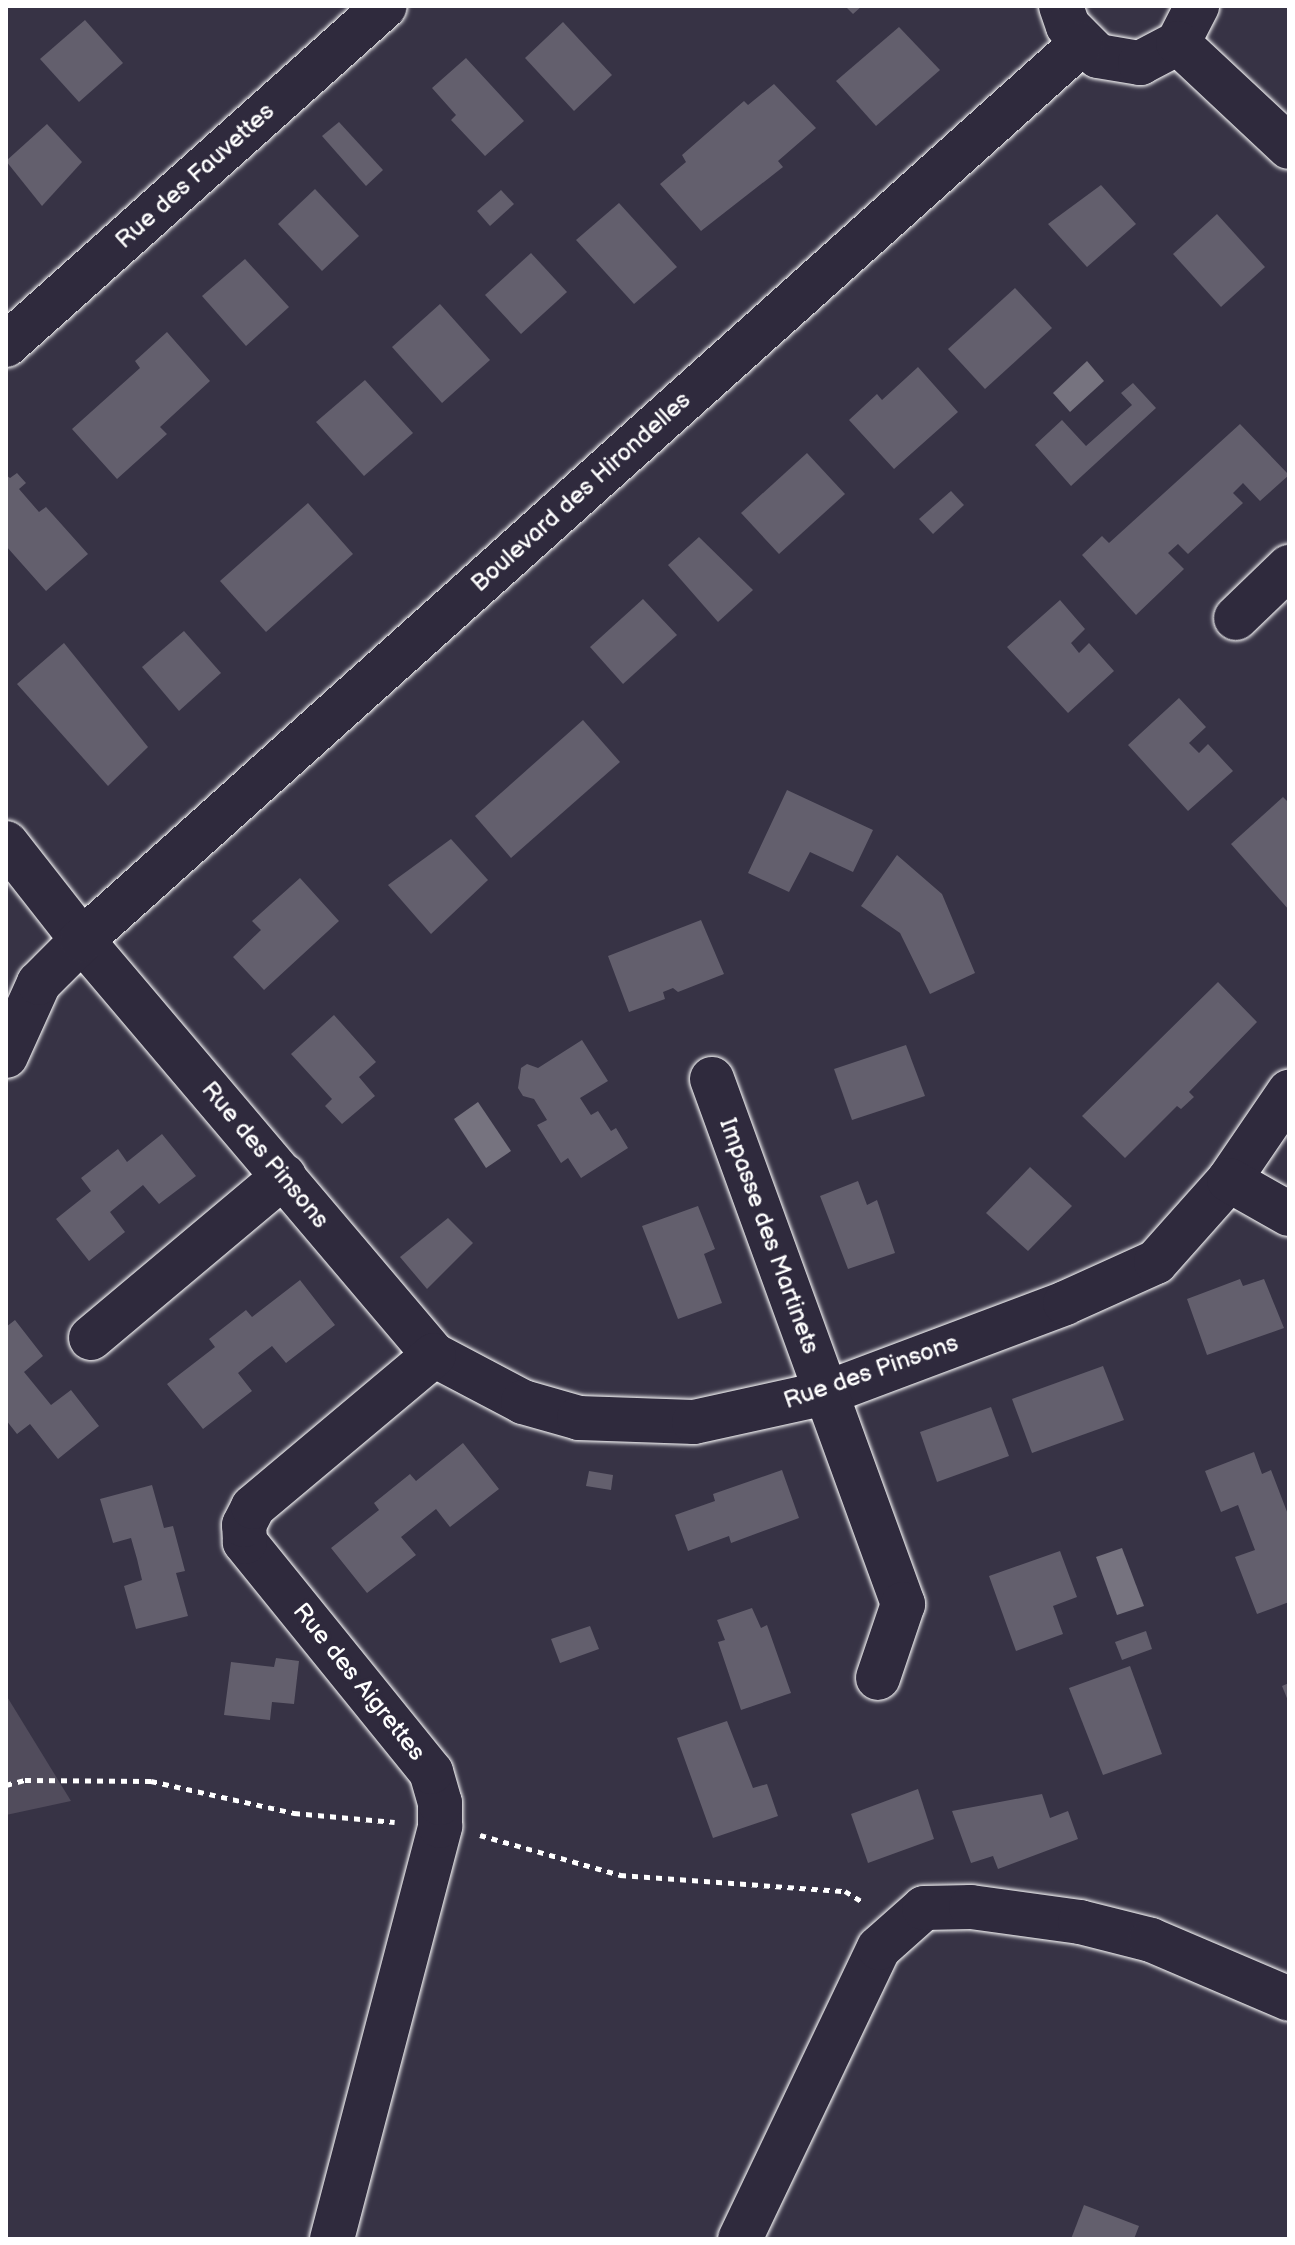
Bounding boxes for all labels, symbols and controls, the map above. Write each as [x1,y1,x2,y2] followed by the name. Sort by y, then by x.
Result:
[110,97,280,255] street label: Rue des Fauvettes
[465,386,697,598] street label: Boulevard des Hirondelles
[195,1076,335,1234] street label: Rue des Pinsons
[713,1114,825,1358] street label: Impasse des Martinets
[780,1329,962,1415] street label: Rue des Pinsons
[287,1597,431,1767] street label: Rue des Aigrettes

